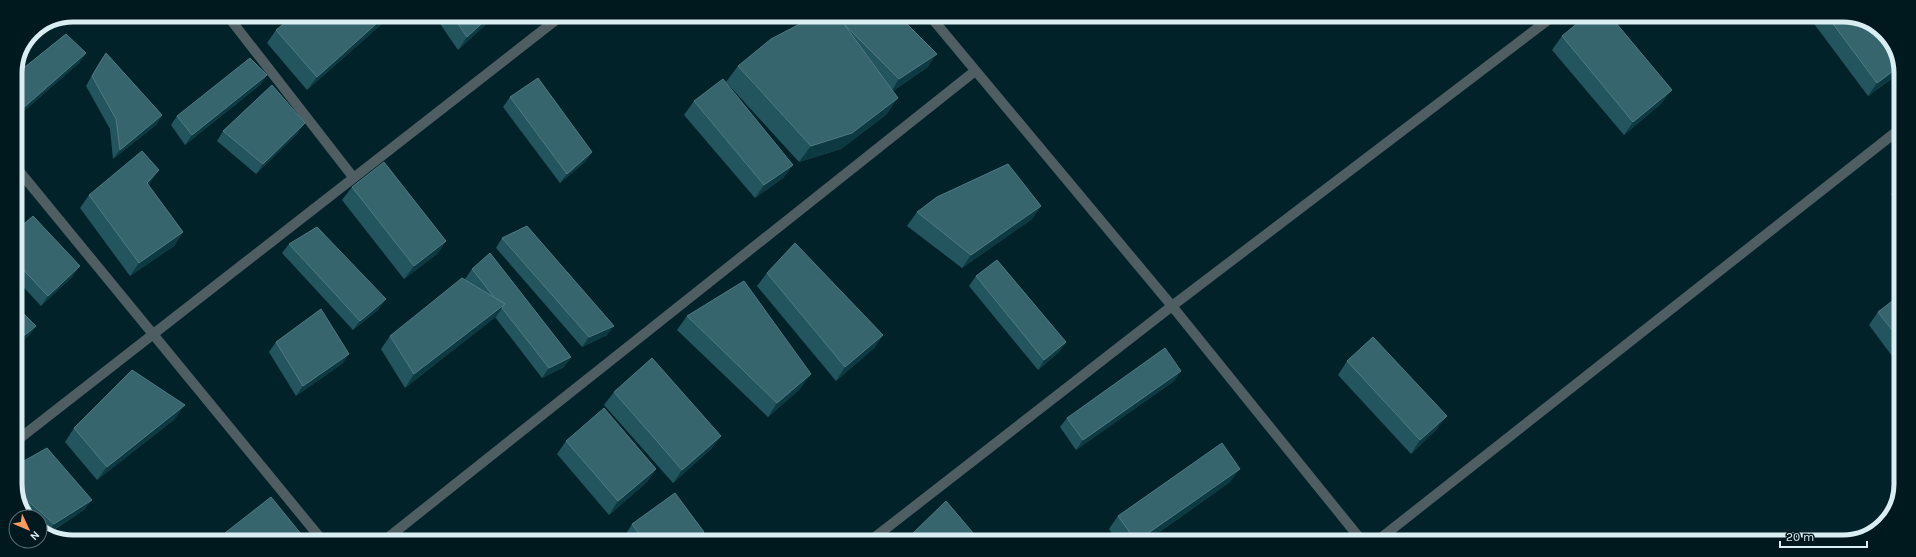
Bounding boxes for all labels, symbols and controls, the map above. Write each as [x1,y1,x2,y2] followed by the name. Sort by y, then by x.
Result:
[8,509,48,549] north arrow
[1780,523,1867,549] scale bar
[27,528,42,543] text: N
[1786,530,1814,544] text: 20 m

